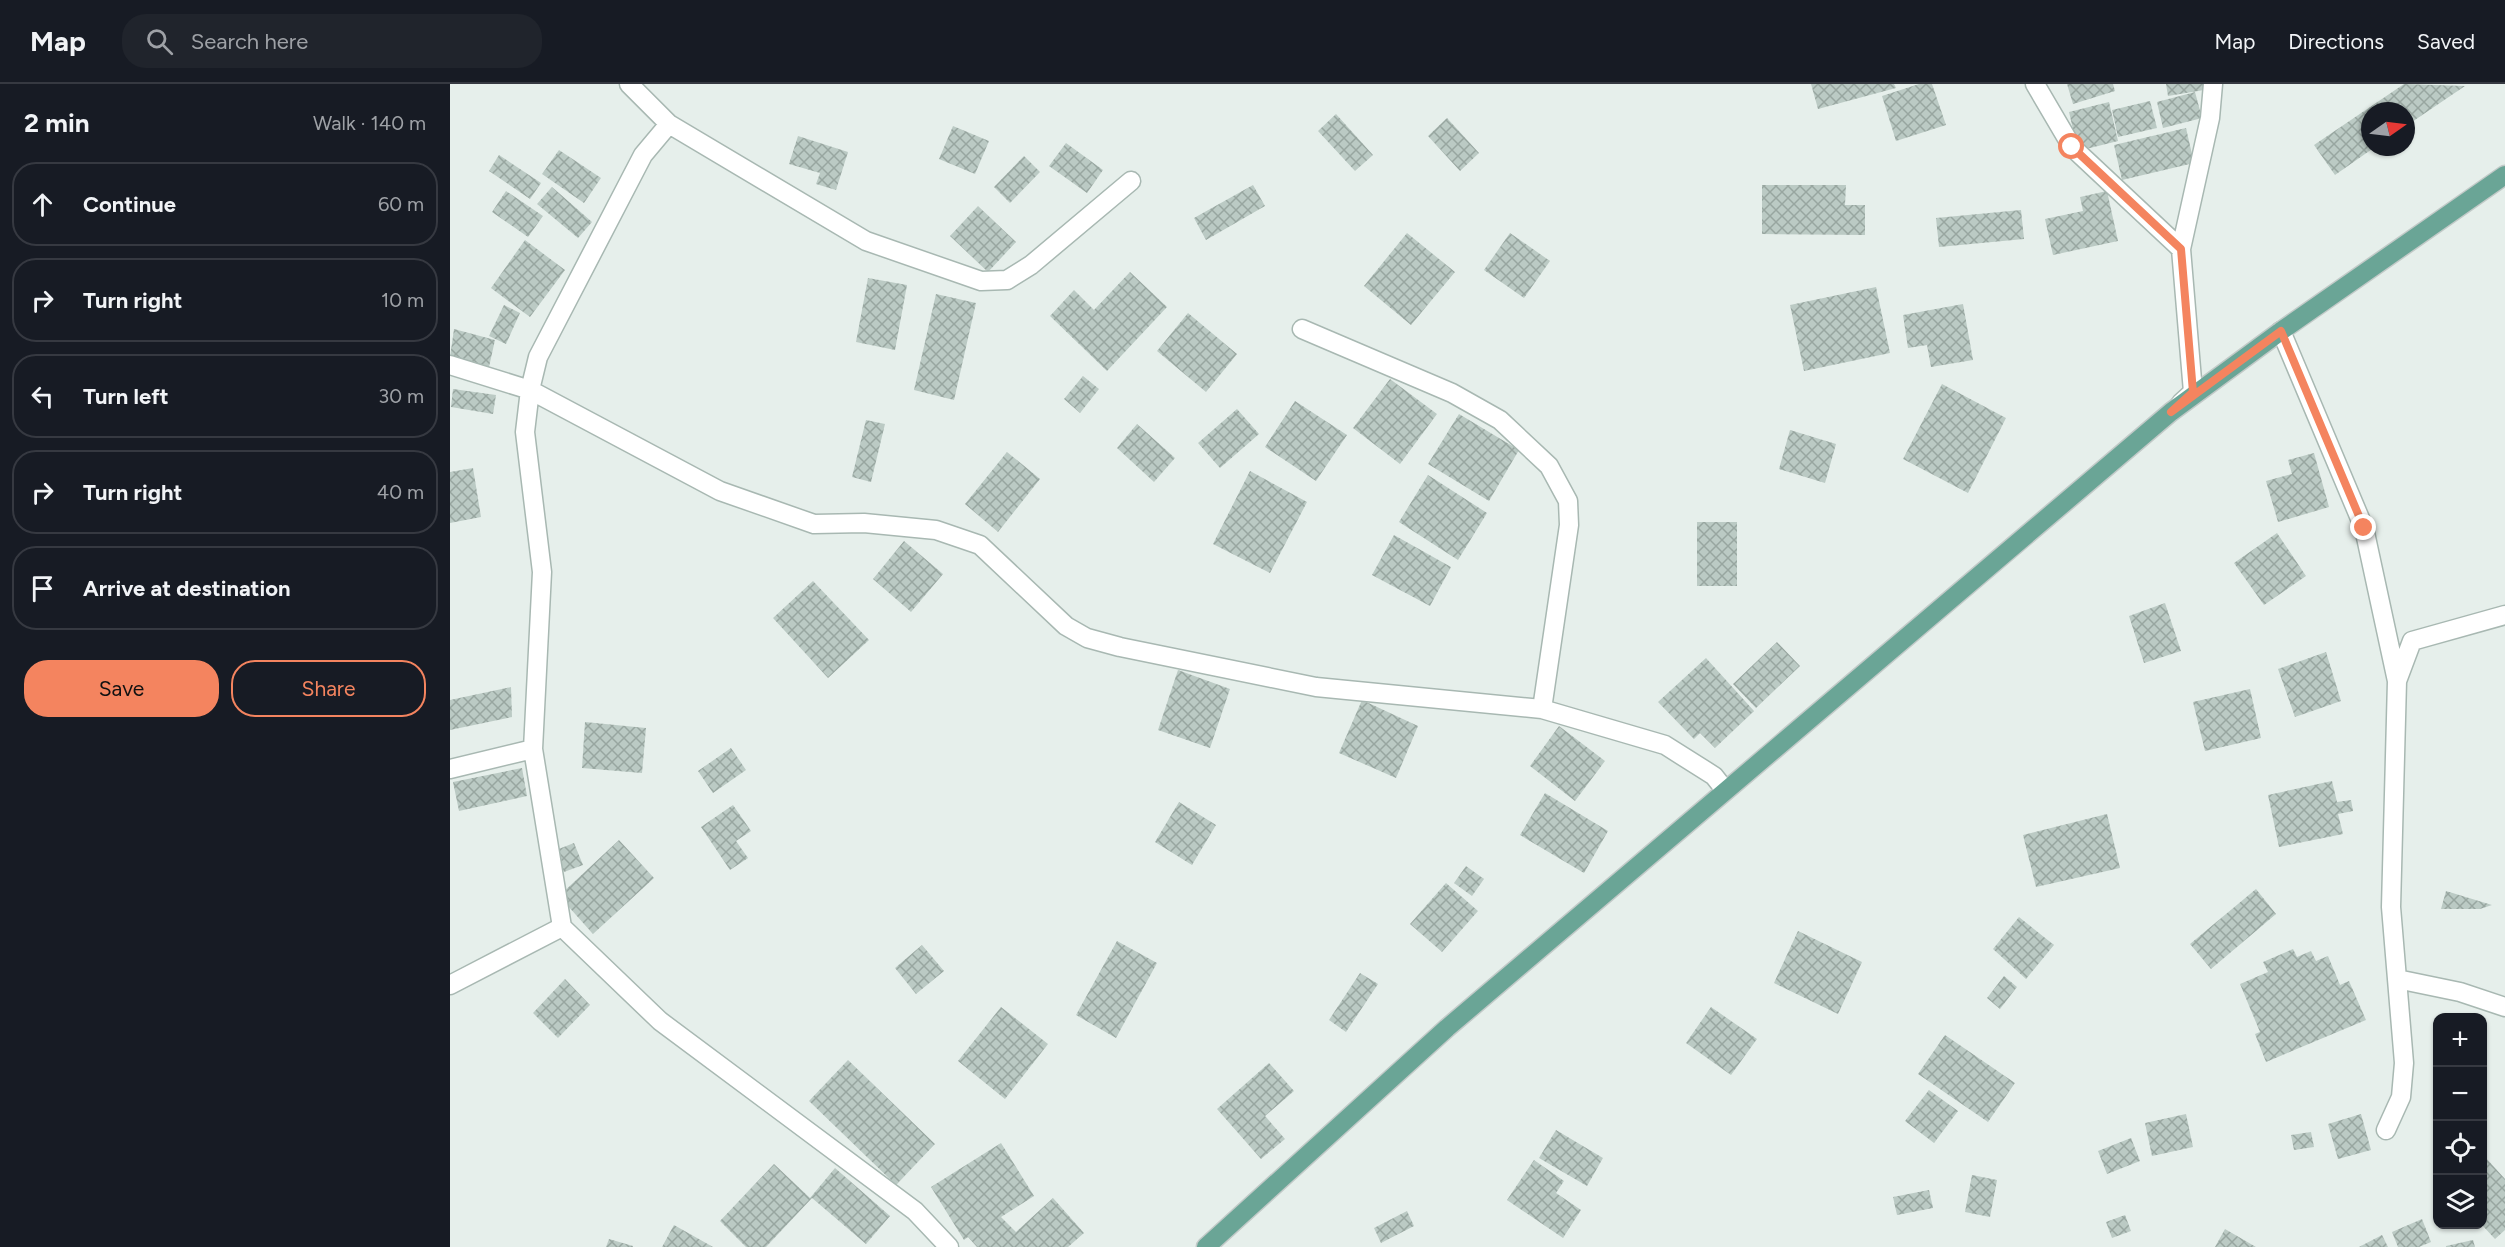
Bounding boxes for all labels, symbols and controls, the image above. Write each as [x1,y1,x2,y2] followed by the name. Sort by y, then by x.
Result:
[122,14,542,68] search box
[30,24,86,58] text: Map
[143,25,176,58] icon: search
[191,28,308,55] text: Search here
[2214,29,2255,54] text: Map
[2288,29,2384,54] text: Directions
[2417,29,2475,54] text: Saved
[2361,102,2415,156] north arrow
[24,107,90,139] text: 2 min
[313,111,426,135] text: Walk · 140 m
[2058,133,2084,159] route start
[26,188,59,221] icon: ahead
[83,191,176,218] text: Continue
[378,192,424,216] text: 60 m
[26,284,59,317] icon: right
[83,287,182,314] text: Turn right
[381,288,424,312] text: 10 m
[26,380,59,413] icon: left
[83,383,169,410] text: Turn left
[378,384,424,408] text: 30 m
[26,476,59,509] icon: right
[83,479,182,506] text: Turn right
[377,480,424,504] text: 40 m
[2350,514,2376,540] route end
[26,572,59,605] icon: arrive
[83,575,291,602] text: Arrive at destination
[24,660,219,717] button: Save
[231,660,426,717] button: Share
[2433,1013,2487,1229] map controls
[2433,1013,2487,1067] button: +
[2433,1067,2487,1121] button: −
[2433,1121,2487,1175] button: locate
[2433,1175,2487,1229] button: layers

